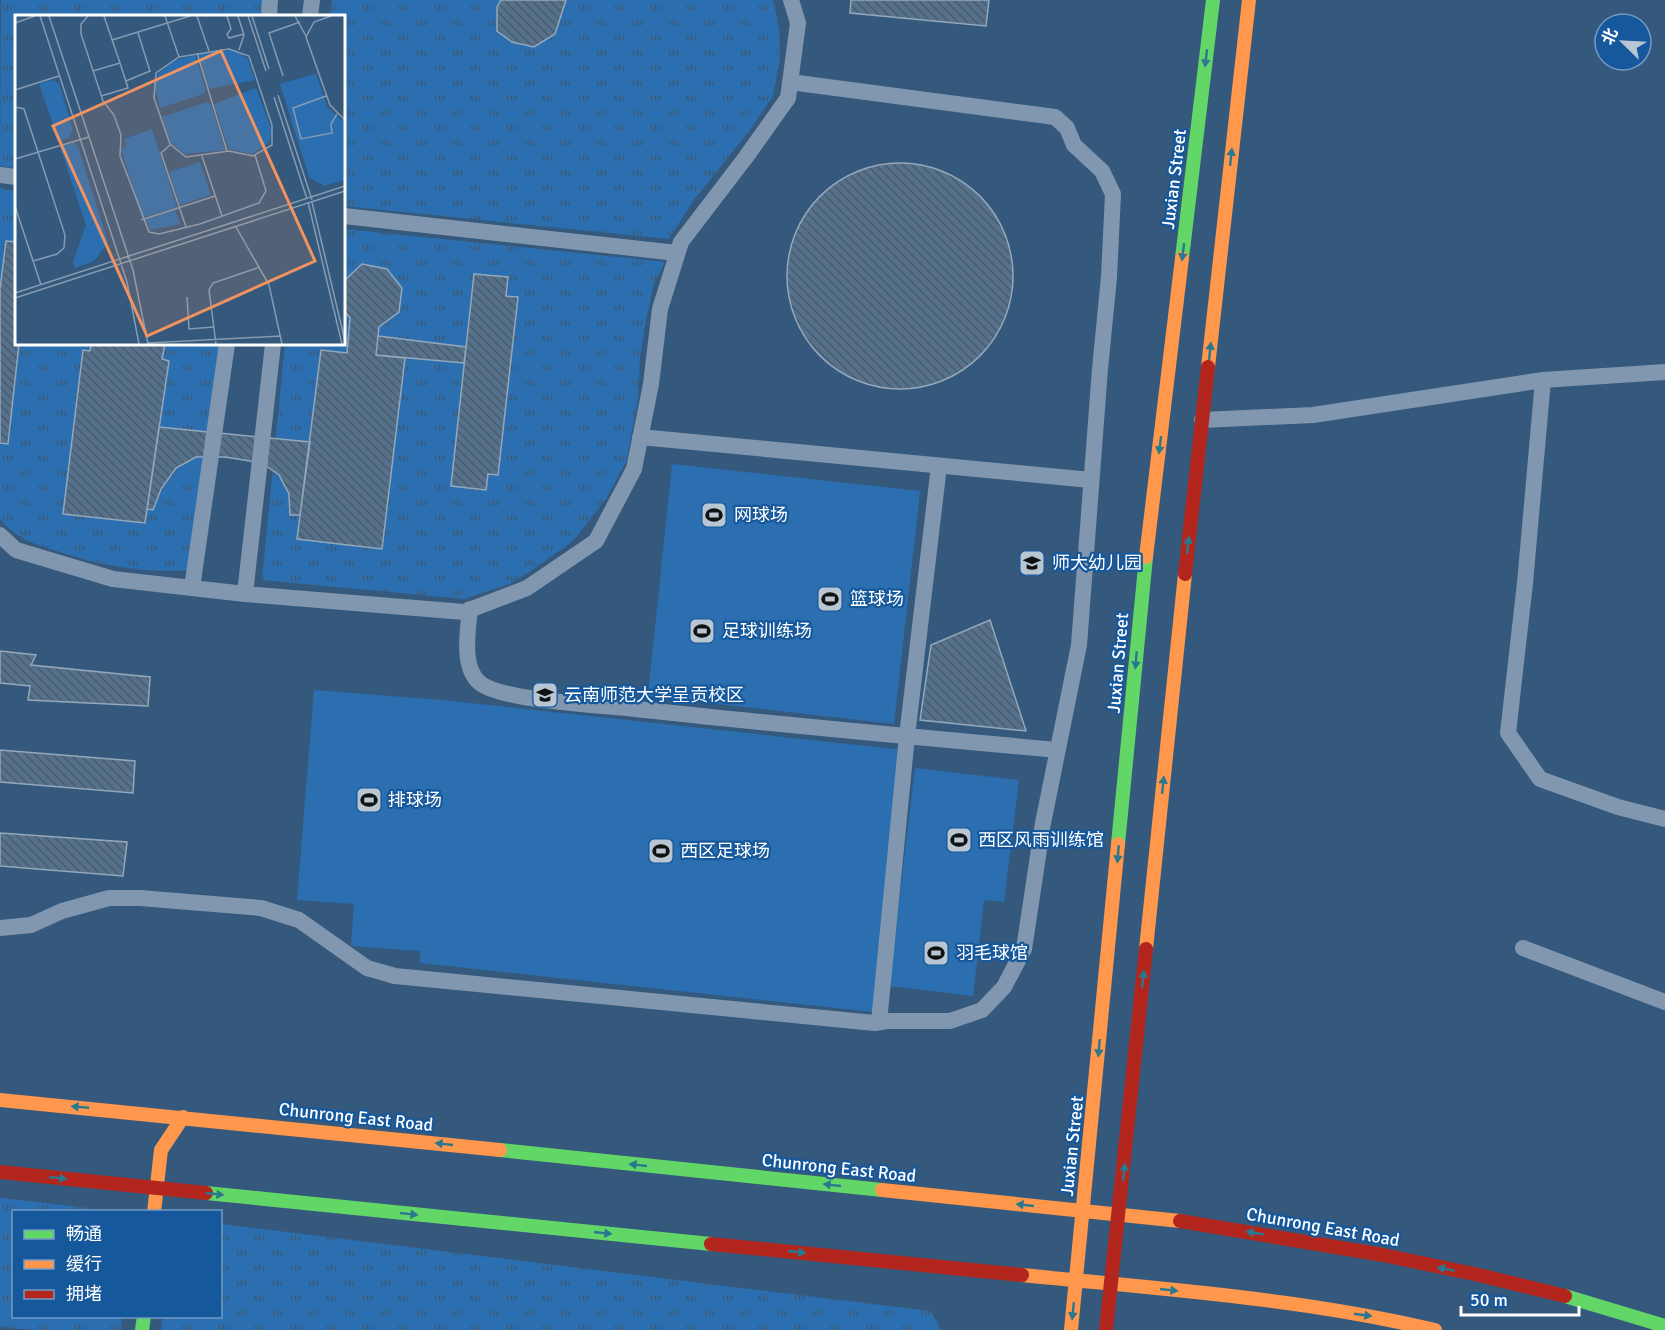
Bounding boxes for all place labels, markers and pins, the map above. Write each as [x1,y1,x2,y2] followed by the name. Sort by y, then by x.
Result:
[699,500,729,530] sports icon: 网球场
[734,504,788,526] place label: 网球场
[1017,548,1047,578] school or university icon: 师大幼儿园
[1052,552,1142,574] place label: 师大幼儿园
[815,584,845,614] sports icon: 篮球场
[850,588,904,610] place label: 篮球场
[687,616,717,646] sports icon: 足球训练场
[722,620,812,642] place label: 足球训练场
[530,680,560,710] school or university icon: 云南师范大学呈贡校区
[564,684,744,706] place label: 云南师范大学呈贡校区
[354,785,384,815] sports icon: 排球场
[388,789,442,811] place label: 排球场
[944,825,974,855] sports icon: 西区风雨训练馆
[978,829,1104,851] place label: 西区风雨训练馆
[646,836,676,866] sports icon: 西区足球场
[680,840,770,862] place label: 西区足球场
[921,938,951,968] sports icon: 羽毛球馆
[956,942,1028,964] place label: 羽毛球馆

